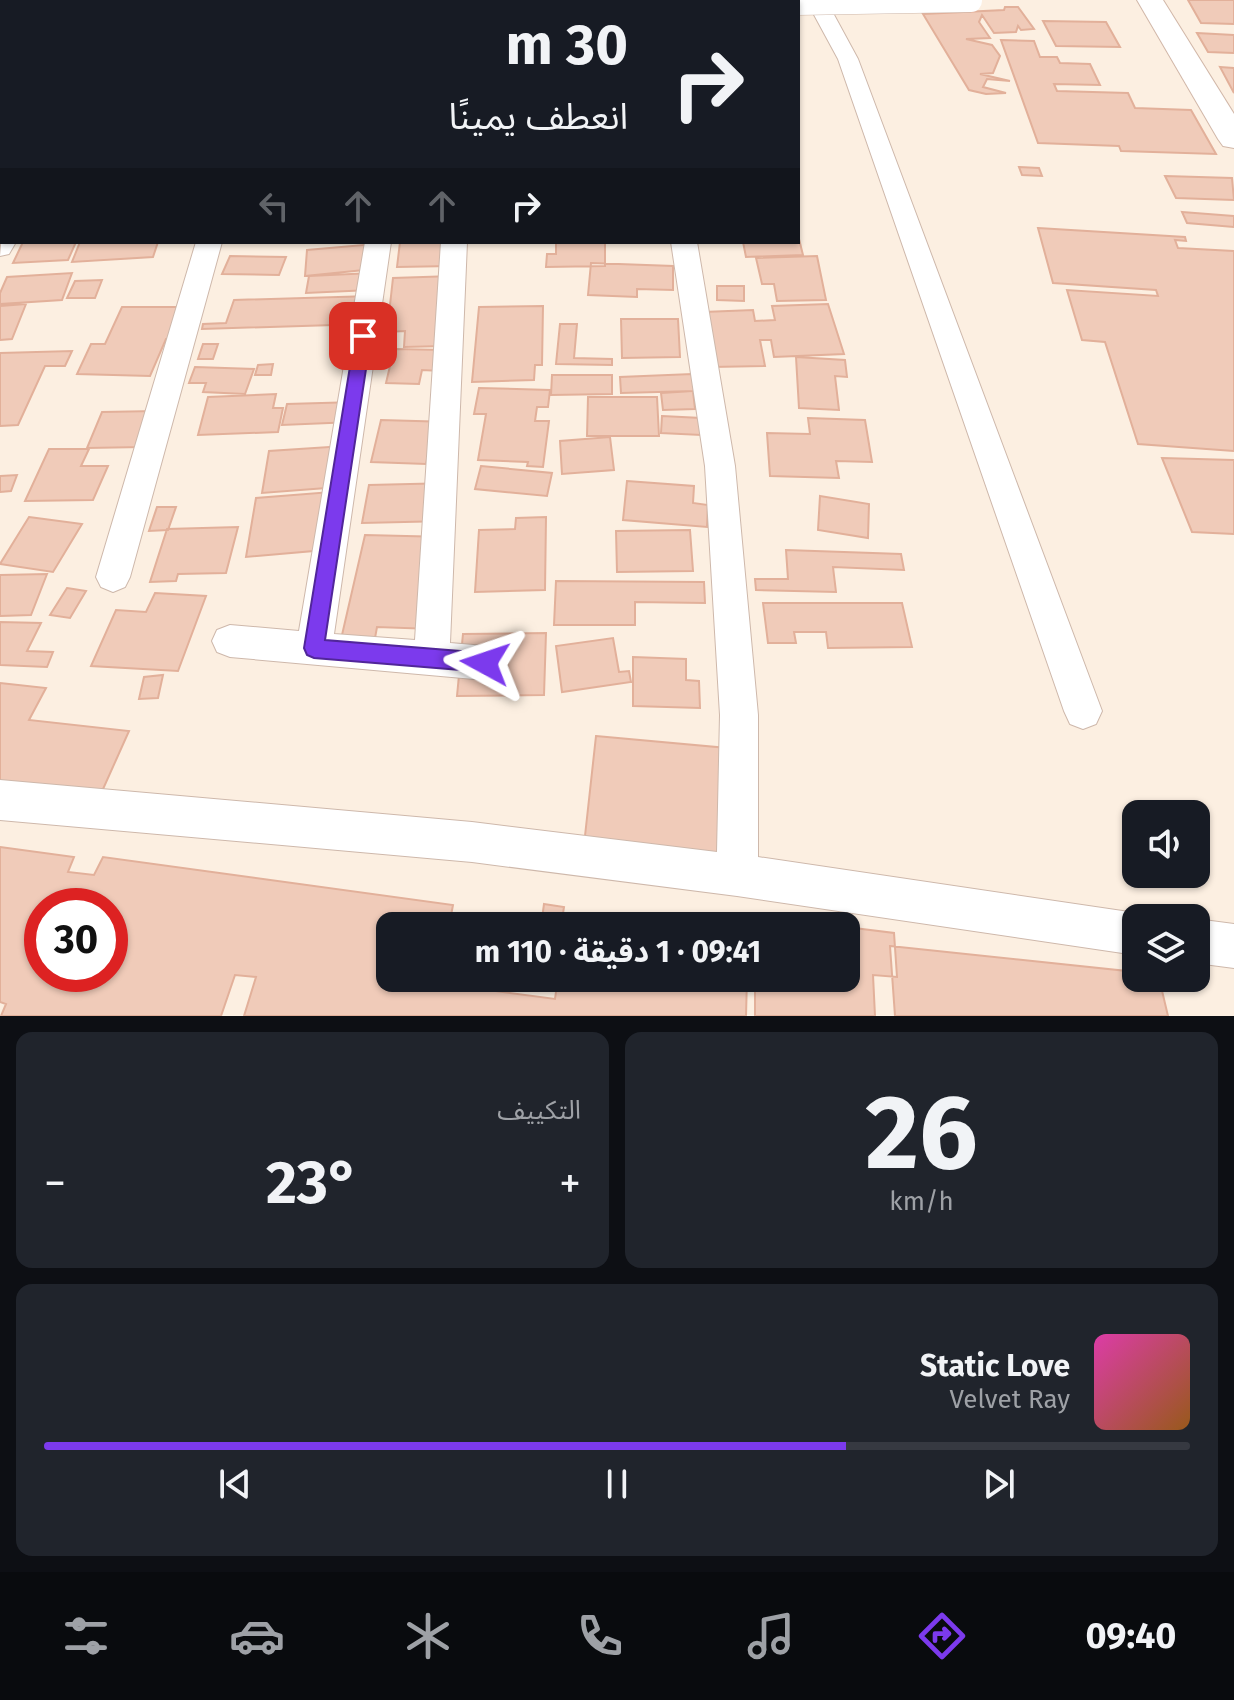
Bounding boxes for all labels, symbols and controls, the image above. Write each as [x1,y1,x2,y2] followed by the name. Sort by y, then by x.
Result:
[506,12,628,79] text: 30 m
[656,32,760,136] icon: right
[449,95,628,139] text: انعطف يمينًا
[252,184,296,228] icon: left
[336,184,380,228] icon: ahead
[420,184,464,228] icon: ahead
[504,184,548,228] icon: right
[329,302,397,370] pin
[341,314,385,358] icon: arrive
[443,621,527,705] position arrow
[1122,800,1210,992] map controls
[1122,800,1210,888] button: sound
[24,888,128,992] speed limit sign: 30
[1122,904,1210,992] button: layers
[475,934,761,970] text: 09:41 · 1 دقيقة · 110 m
[865,1071,978,1196] text: 26
[497,1095,581,1126] text: التكييف
[266,1147,359,1219] text: 23°
[44,1157,66,1210] text: −
[559,1157,581,1210] text: +
[889,1186,954,1217] text: km/h
[920,1348,1070,1384] text: Static Love
[950,1384,1070,1415] text: Velvet Ray
[213,1462,257,1506] icon: previous
[595,1462,639,1506] icon: pause
[977,1462,1021,1506] icon: next
[58,1608,114,1664] icon: filters
[229,1608,285,1664] icon: car
[400,1608,456,1664] icon: climate
[572,1608,628,1664] icon: phone
[743,1608,799,1664] icon: music
[914,1608,970,1664] icon: directions
[1086,1614,1176,1658] text: 09:40

